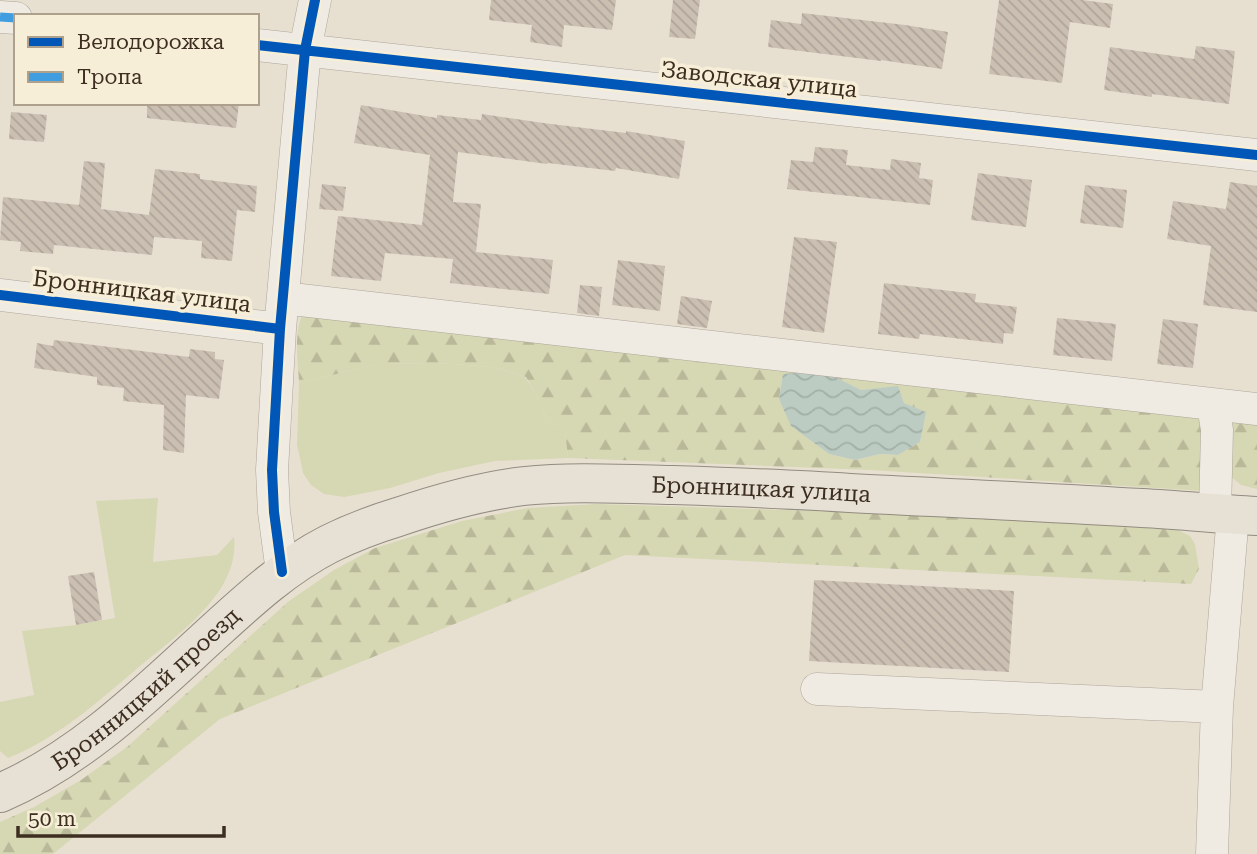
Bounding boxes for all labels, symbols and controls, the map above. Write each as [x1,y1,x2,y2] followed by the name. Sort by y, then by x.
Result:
[14,14,259,105] legend
[77,30,225,54] text: Велодорожка
[659,56,859,103] street label: Заводская улица
[77,65,143,89] text: Тропа
[31,265,253,318] street label: Бронницкая улица
[651,471,872,508] street label: Бронницкая улица
[47,602,246,777] street label: Бронницкий проезд
[18,794,224,838] scale bar
[28,807,76,831] text: 50 m

